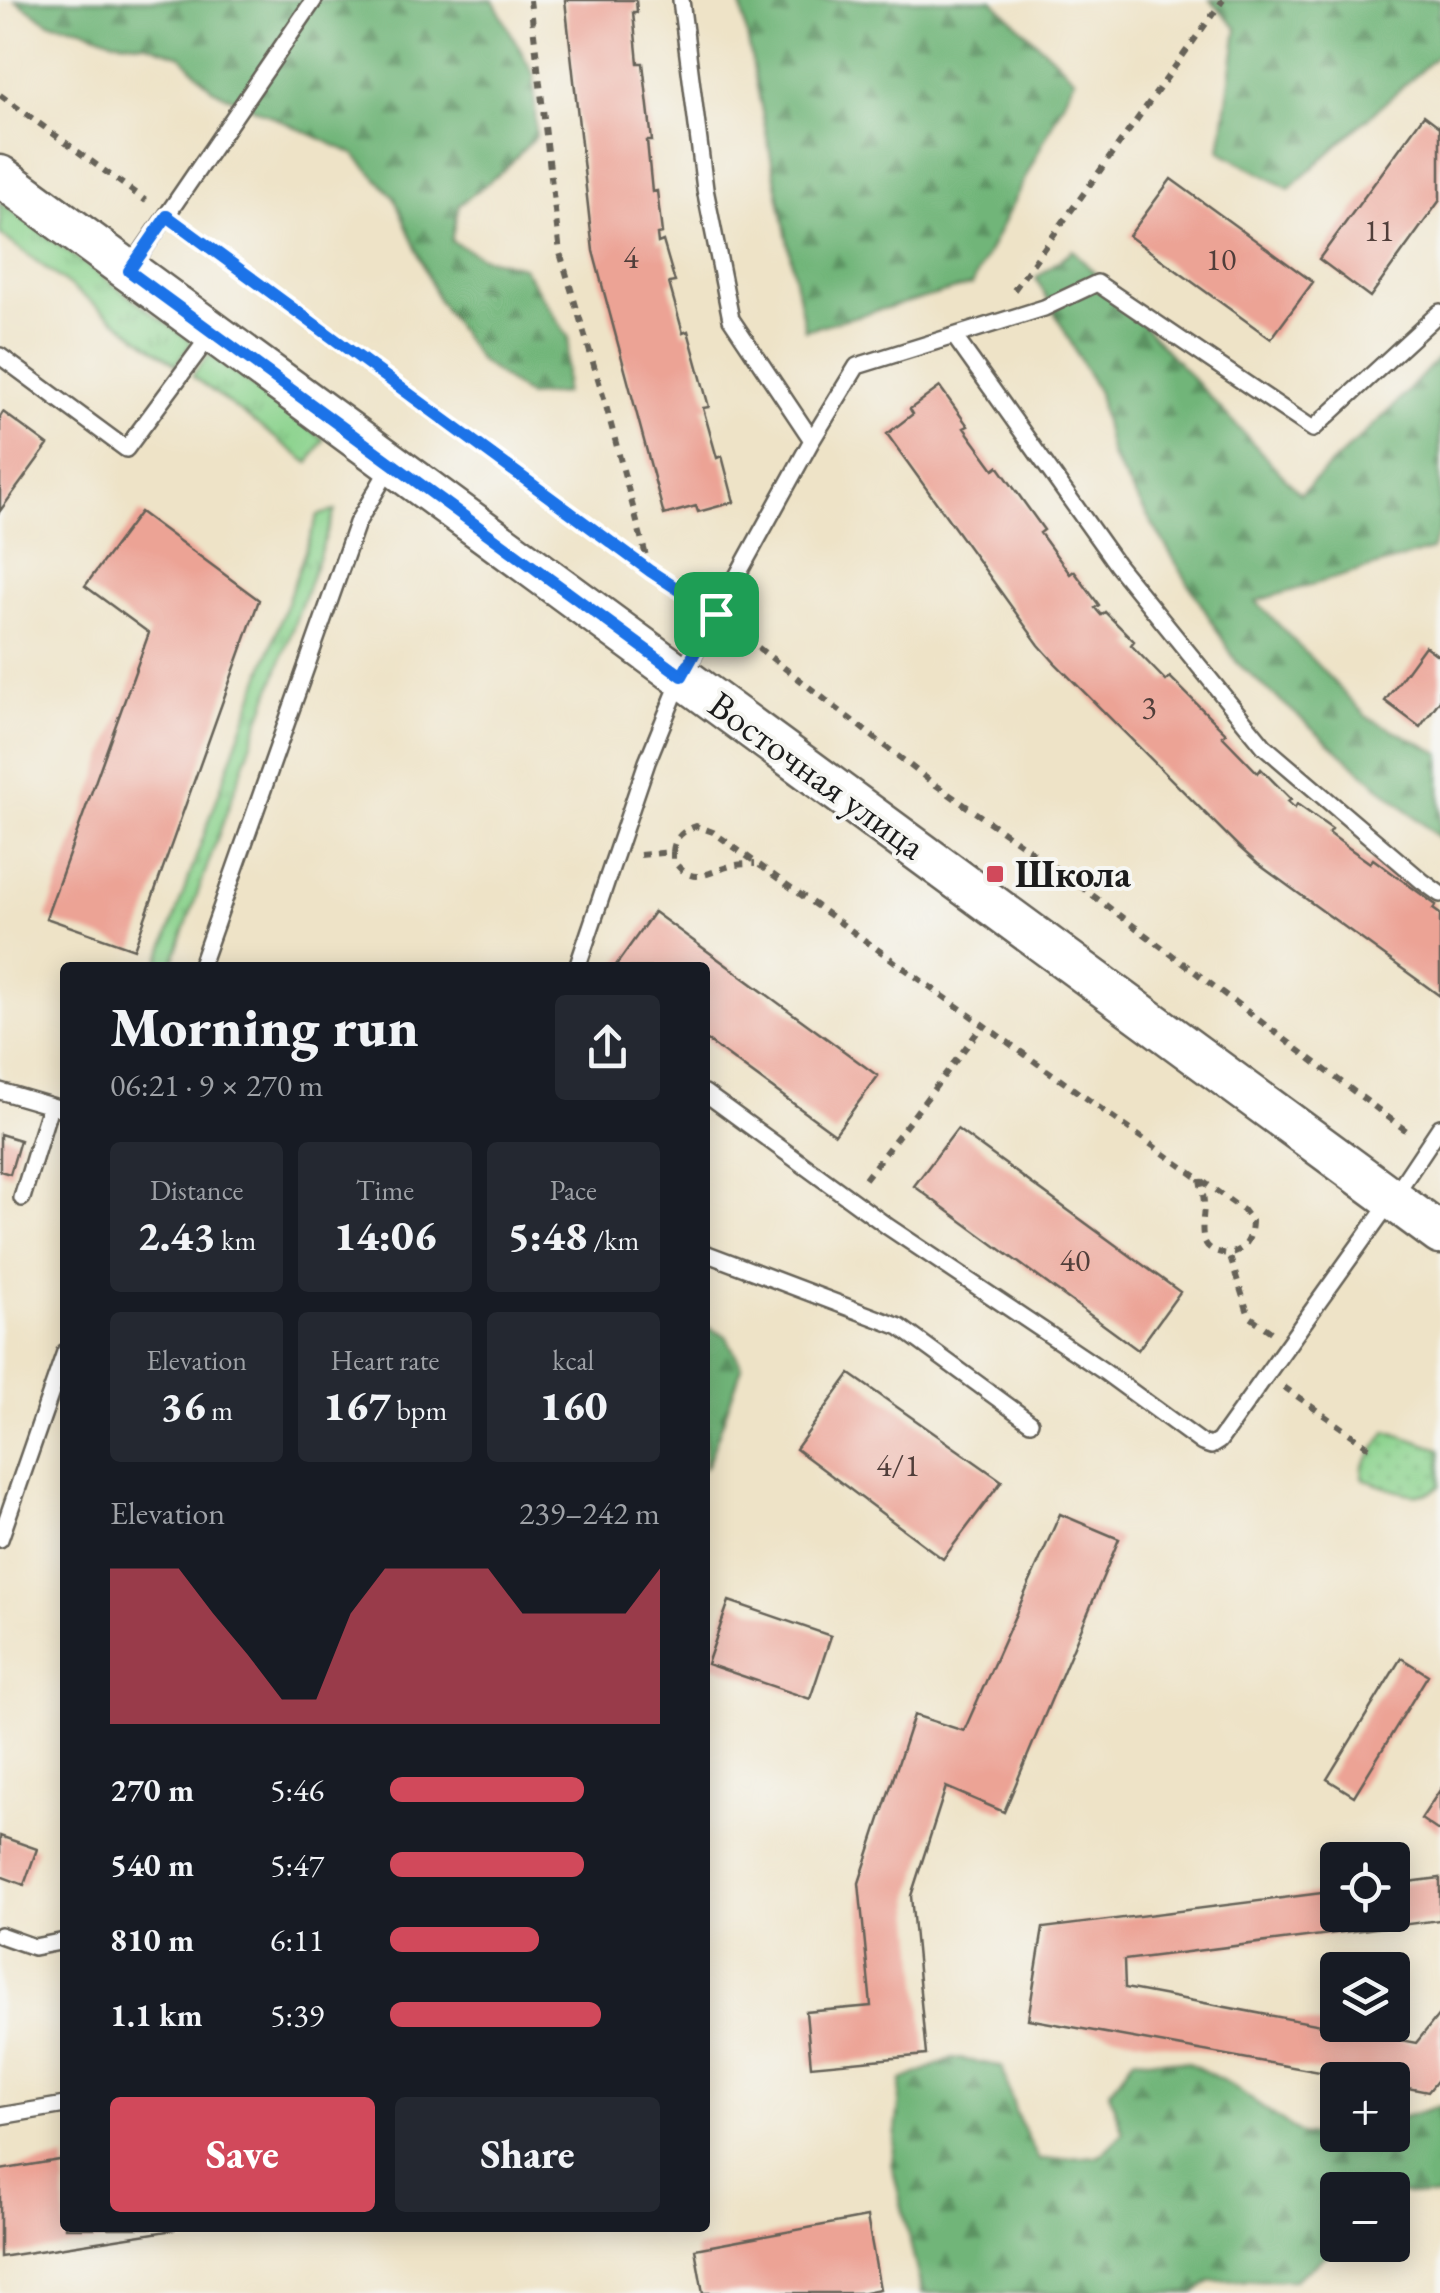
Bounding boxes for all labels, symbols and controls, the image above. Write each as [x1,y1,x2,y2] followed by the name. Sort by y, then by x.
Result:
[1364,209,1394,251] house number: 11
[623,236,639,278] house number: 4
[1206,238,1236,280] house number: 10
[674,572,759,657] pin
[689,587,744,642] icon: arrive
[699,679,936,870] street label: Восточная улица
[1141,686,1157,728] house number: 3
[1015,849,1131,898] place label: Школа
[984,863,1006,885] marker: Школа
[110,991,419,1062] text: Morning run
[555,995,660,1100] button: share
[110,1064,323,1106] text: 06:21 · 9 × 270 m
[150,1172,243,1208] text: Distance
[356,1172,414,1208] text: Time
[550,1172,597,1208] text: Pace
[137,1208,216,1263] text: 2.43
[334,1208,436,1263] text: 14:06
[507,1208,588,1263] text: 5:48
[216,1222,256,1258] text: km
[588,1222,639,1258] text: /km
[1060,1239,1090,1281] house number: 40
[146,1342,247,1378] text: Elevation
[331,1342,439,1378] text: Heart rate
[552,1342,594,1378] text: kcal
[160,1378,206,1433] text: 36
[323,1378,391,1433] text: 167
[539,1378,607,1433] text: 160
[206,1392,233,1428] text: m
[391,1392,447,1428] text: bpm
[876,1444,920,1486] house number: 4/1
[110,1492,225,1534] text: Elevation
[519,1492,660,1534] text: 239–242 m
[110,1769,194,1811] text: 270 m
[270,1769,324,1811] text: 5:46
[1320,1842,1410,2262] map controls
[1320,1842,1410,1932] button: locate
[110,1844,194,1886] text: 540 m
[270,1844,324,1886] text: 5:47
[110,1919,194,1961] text: 810 m
[270,1919,324,1961] text: 6:11
[1320,1952,1410,2042] button: layers
[110,1994,203,2036] text: 1.1 km
[270,1994,324,2036] text: 5:39
[1320,2062,1410,2152] button: +
[110,2097,375,2212] button: Save
[395,2097,660,2212] button: Share
[1320,2172,1410,2262] button: −

